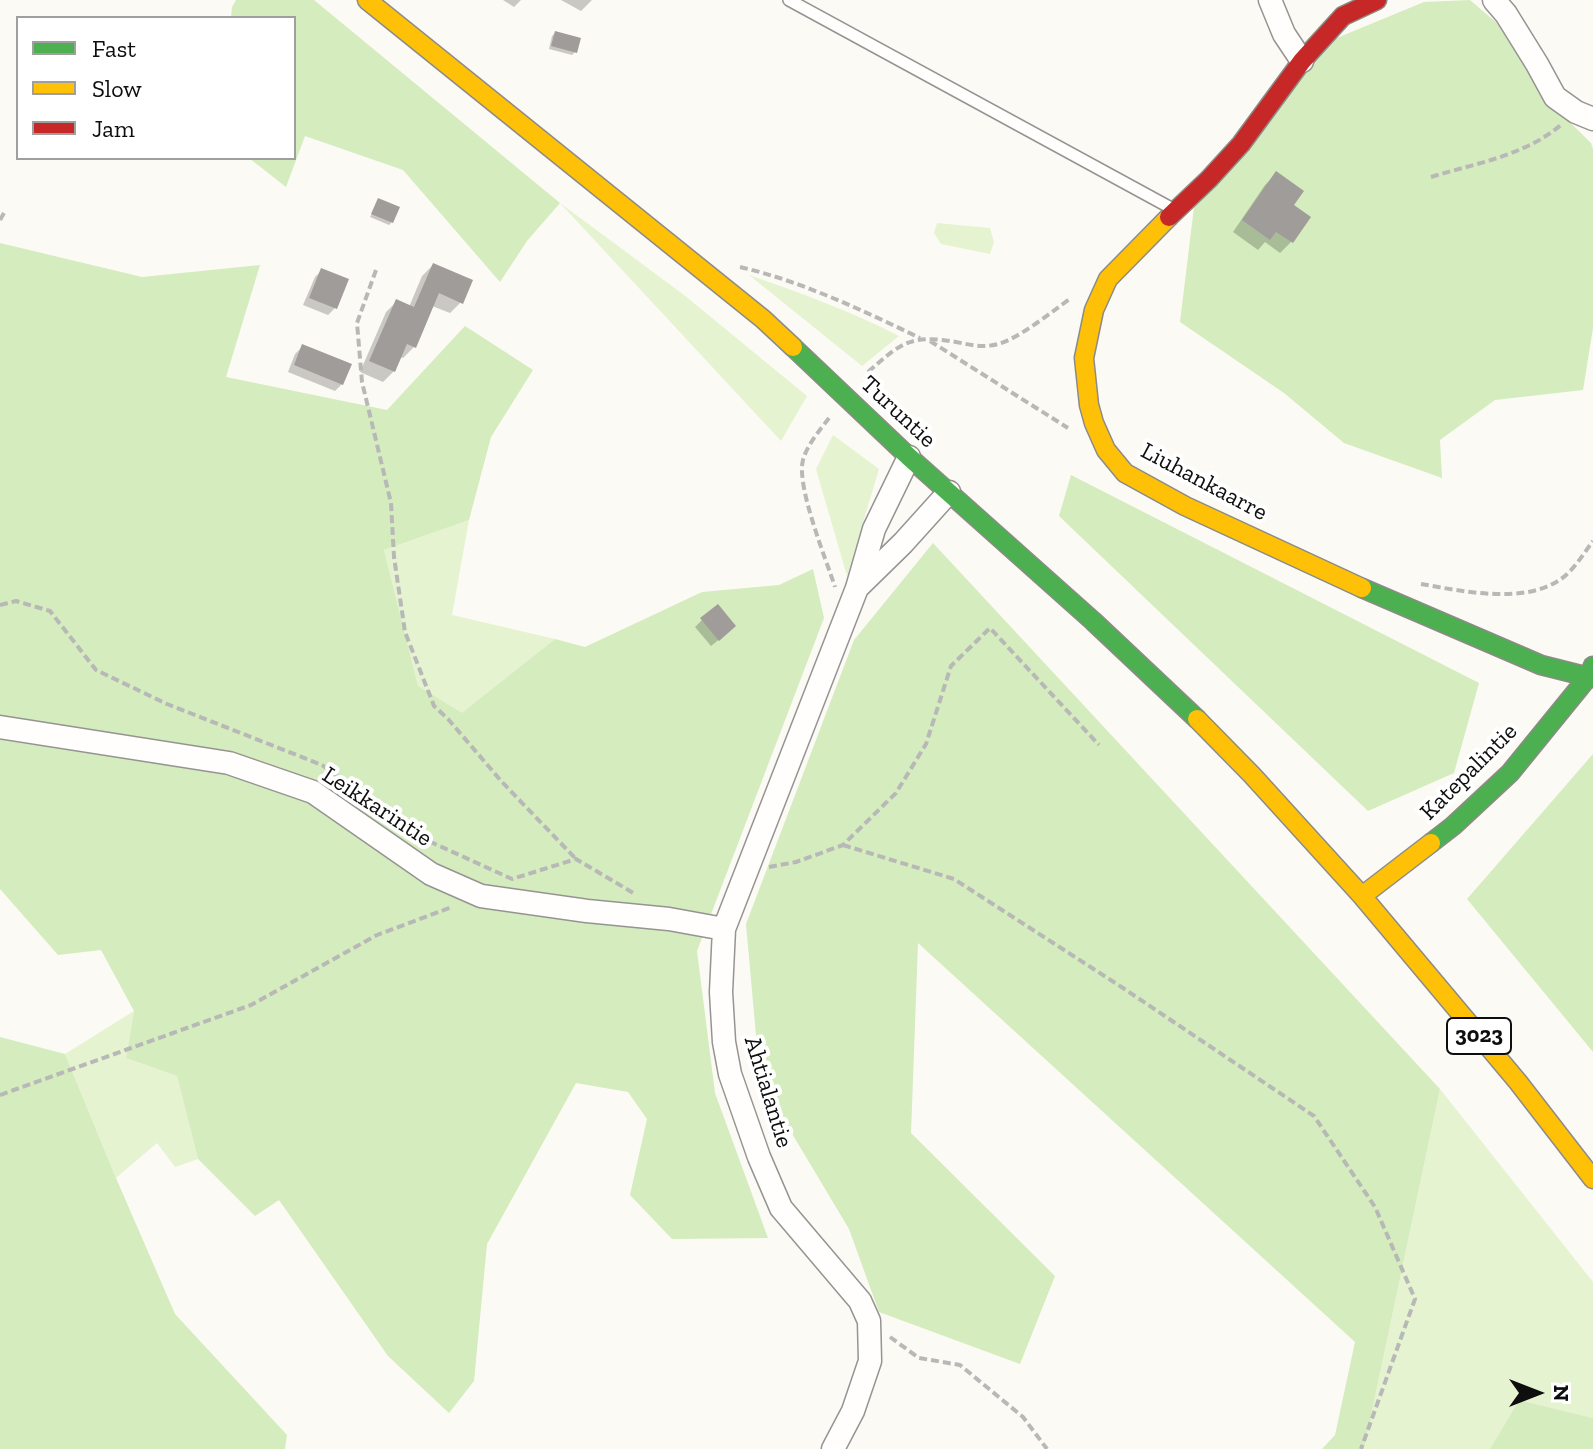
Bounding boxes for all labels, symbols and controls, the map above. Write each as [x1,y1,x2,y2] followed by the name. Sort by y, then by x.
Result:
[16,16,296,160] legend
[92,34,136,63] text: Fast
[92,74,142,103] text: Slow
[92,114,135,143] text: Jam
[854,370,942,454] street label: Turuntie
[1136,437,1272,527] street label: Liuhankaarre
[1414,717,1524,827] street label: Katepalintie
[317,761,437,853] street label: Leikkarintie
[1447,1018,1511,1054] road number: 3023
[737,1033,799,1151] street label: Ahtialantie
[1497,1353,1577,1433] north arrow
[1548,1385,1575,1401] text: N

